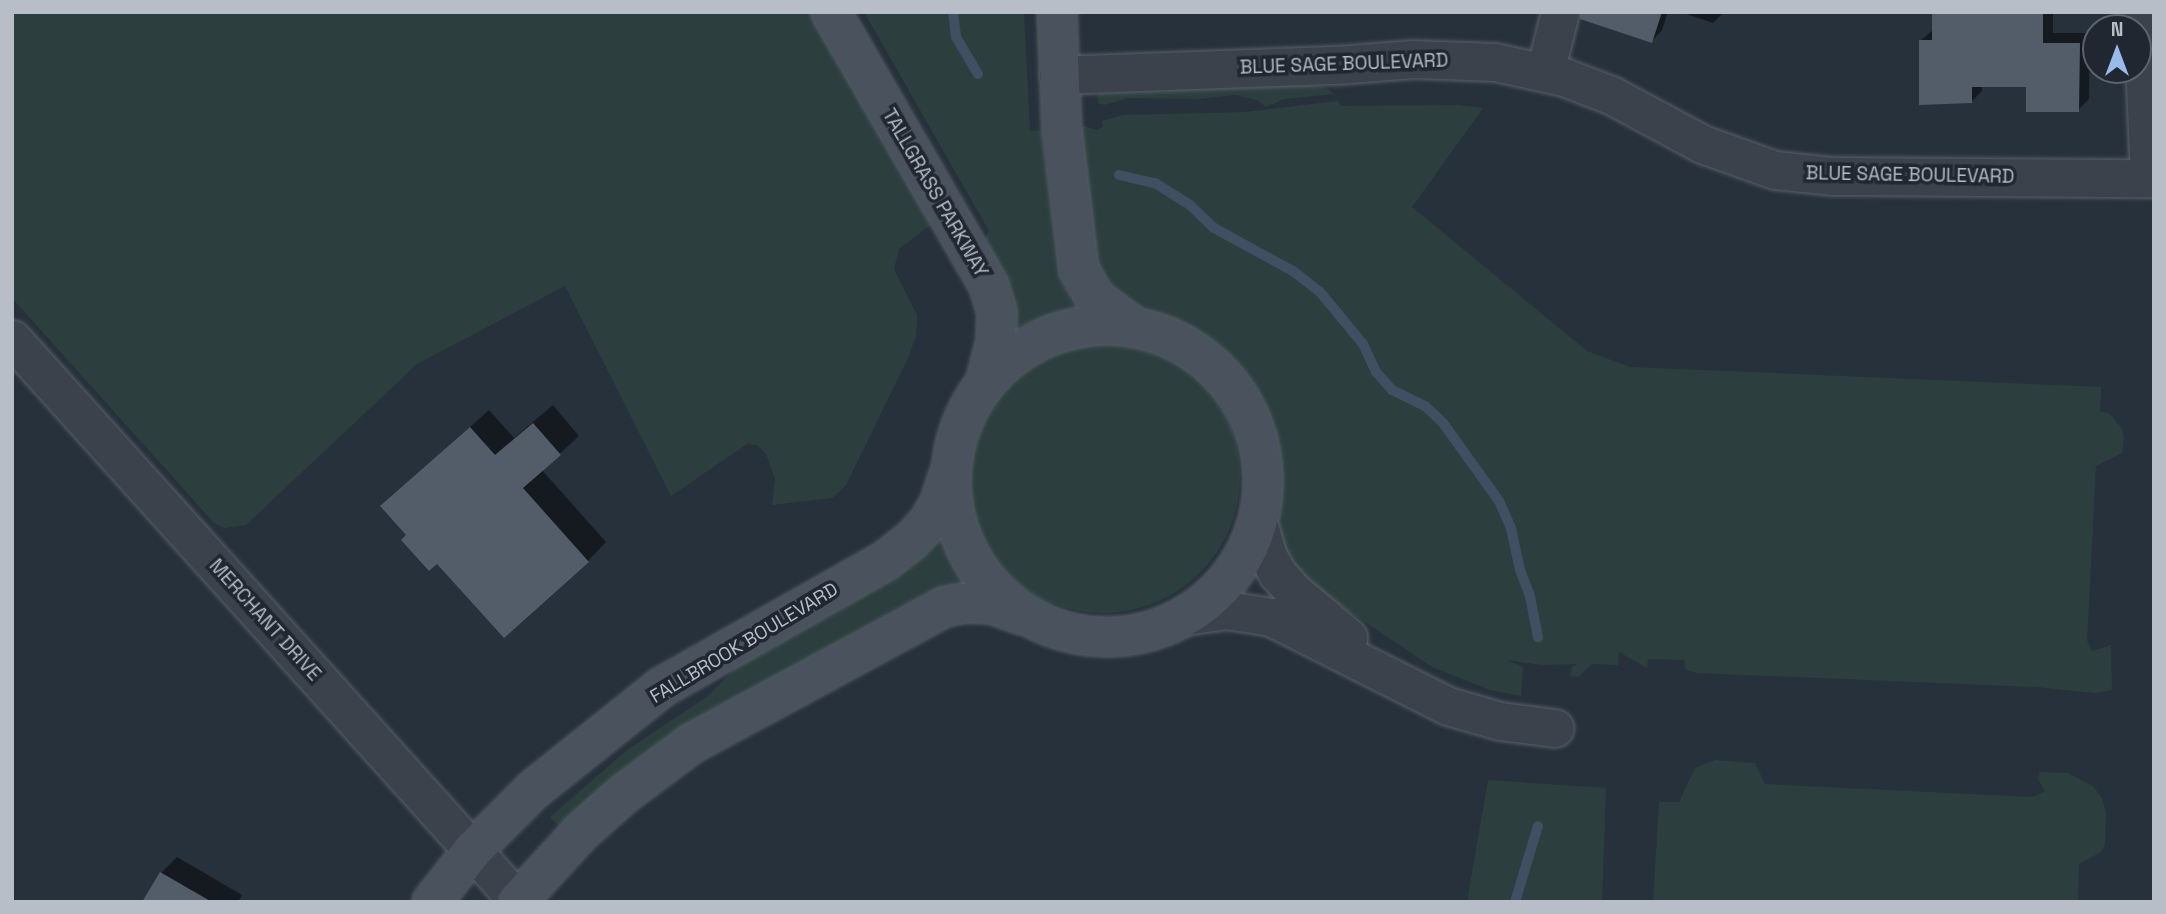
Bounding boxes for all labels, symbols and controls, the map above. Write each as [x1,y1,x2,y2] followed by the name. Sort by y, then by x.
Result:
[2082,14,2152,84] north arrow
[2111,17,2123,42] text: N
[1239,49,1449,79] street label: BLUE SAGE BOULEVARD
[877,105,993,281] street label: TALLGRASS PARKWAY
[1805,162,2015,188] street label: BLUE SAGE BOULEVARD
[204,554,326,686] street label: MERCHANT DRIVE
[646,578,842,708] street label: FALLBROOK BOULEVARD

